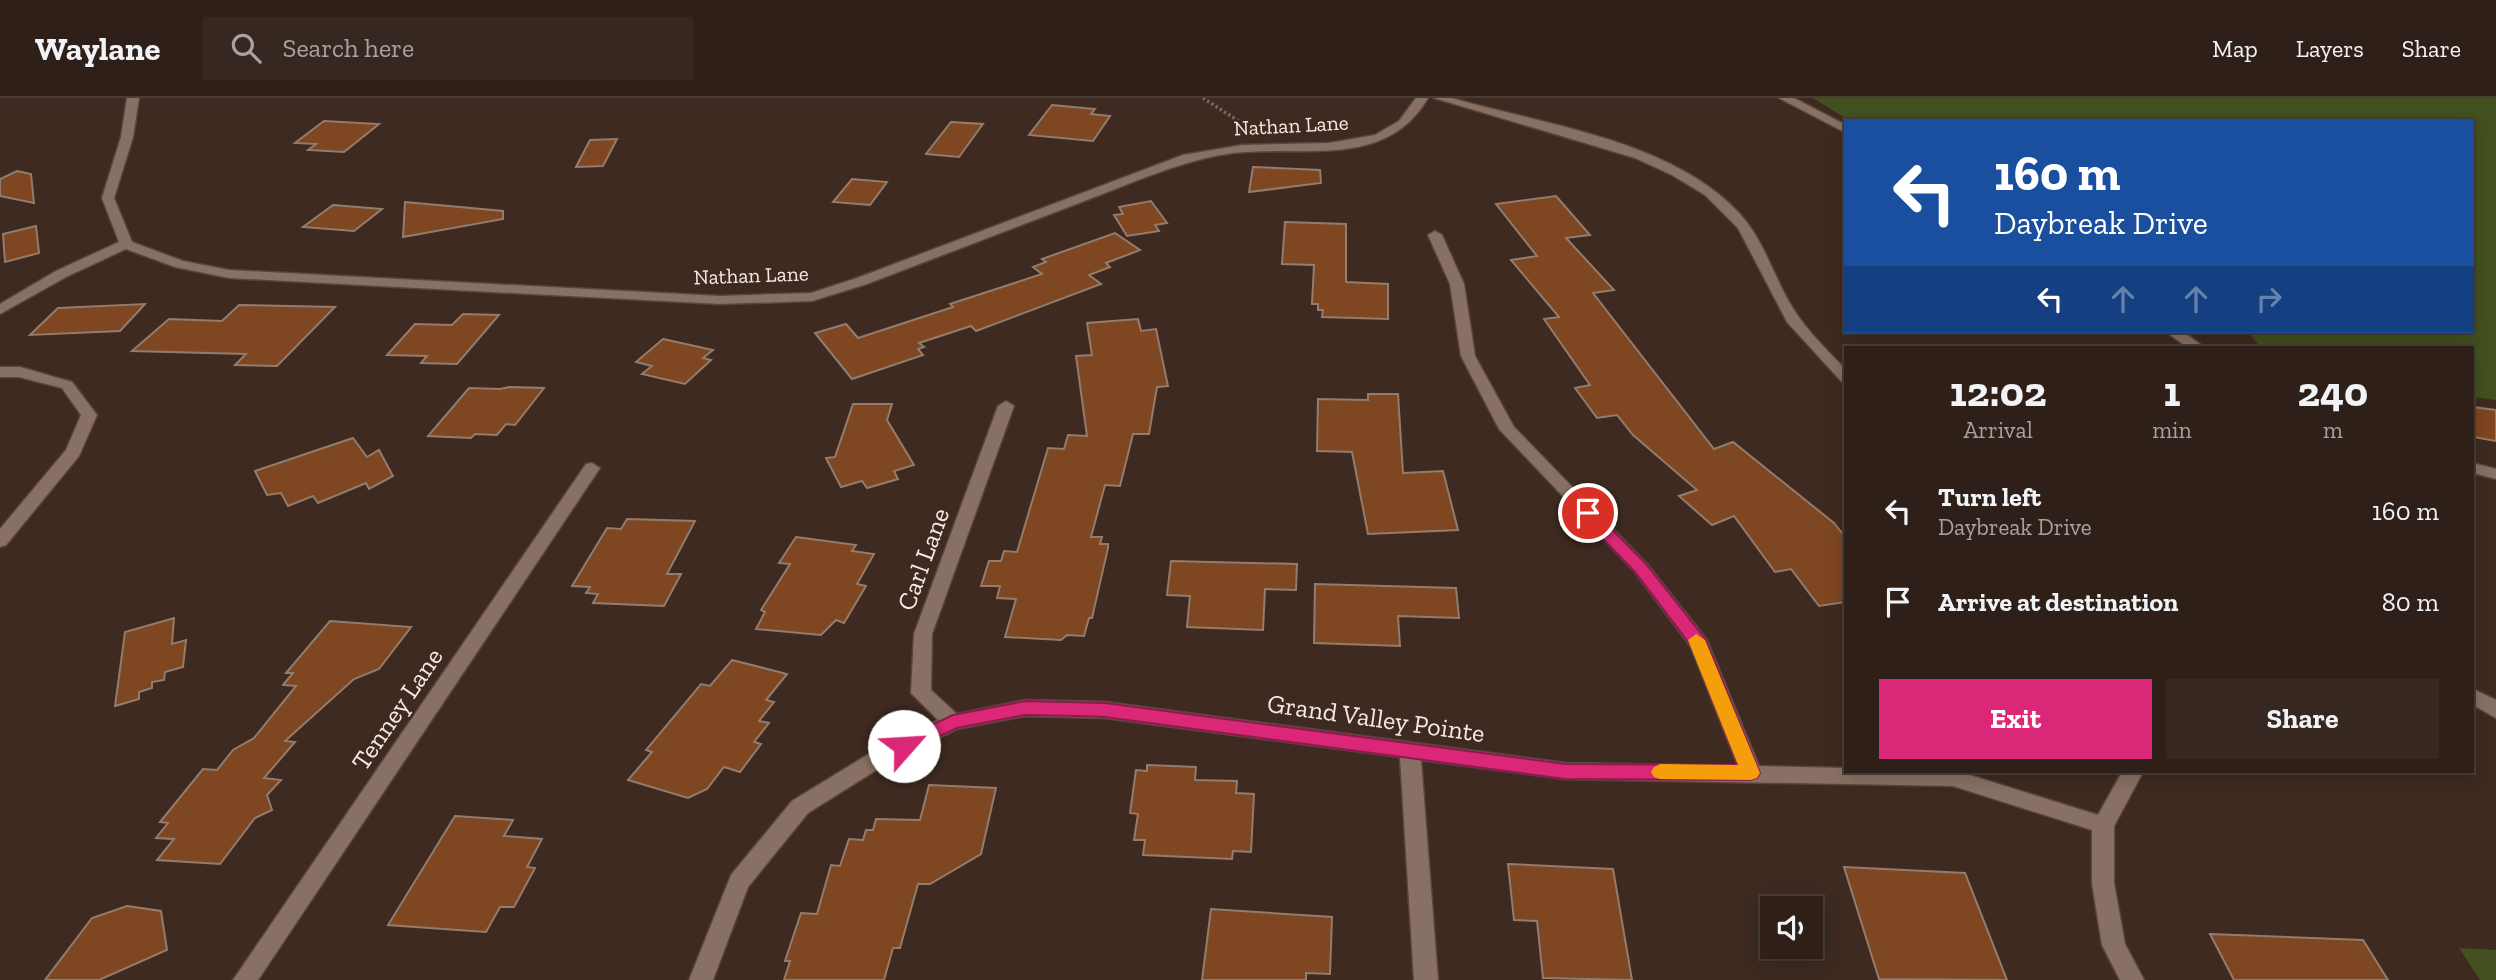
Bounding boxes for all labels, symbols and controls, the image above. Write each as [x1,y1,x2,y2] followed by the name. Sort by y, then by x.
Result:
[203,17,693,80] search box
[35,29,161,68] text: Waylane
[227,29,265,67] icon: search
[283,32,414,64] text: Search here
[2212,34,2258,63] text: Map
[2296,34,2364,63] text: Layers
[2402,34,2461,63] text: Share
[1233,109,1349,140] street label: Nathan Lane
[1994,144,2120,203] text: 160 m
[1879,147,1970,238] icon: left
[1994,204,2208,242] text: Daybreak Drive
[693,260,809,290] street label: Nathan Lane
[2031,280,2069,318] icon: left
[2104,280,2142,318] icon: ahead
[2177,280,2215,318] icon: ahead
[2250,280,2288,318] icon: right
[1950,366,2046,417] text: 12:02
[2164,366,2180,417] text: 1
[2298,366,2368,417] text: 240
[1963,416,2033,444] text: Arrival
[2152,416,2192,444] text: min
[2323,416,2343,444] text: m
[1938,481,2041,513] text: Turn left
[1558,483,1618,543] pin
[1879,492,1917,530] icon: left
[1569,494,1607,532] icon: arrive
[2372,495,2439,527] text: 160 m
[890,503,956,615] street label: Carl Lane
[1938,513,2092,541] text: Daybreak Drive
[1879,583,1917,621] icon: arrive
[1938,586,2178,618] text: Arrive at destination
[2382,586,2439,618] text: 80 m
[344,642,450,776] street label: Tenney Lane
[1879,679,2152,759] button: Exit
[2166,679,2439,759] button: Share
[1265,687,1487,749] street label: Grand Valley Pointe
[867,709,941,783] position arrow
[1760,896,1823,959] map controls
[1760,896,1823,959] button: sound

